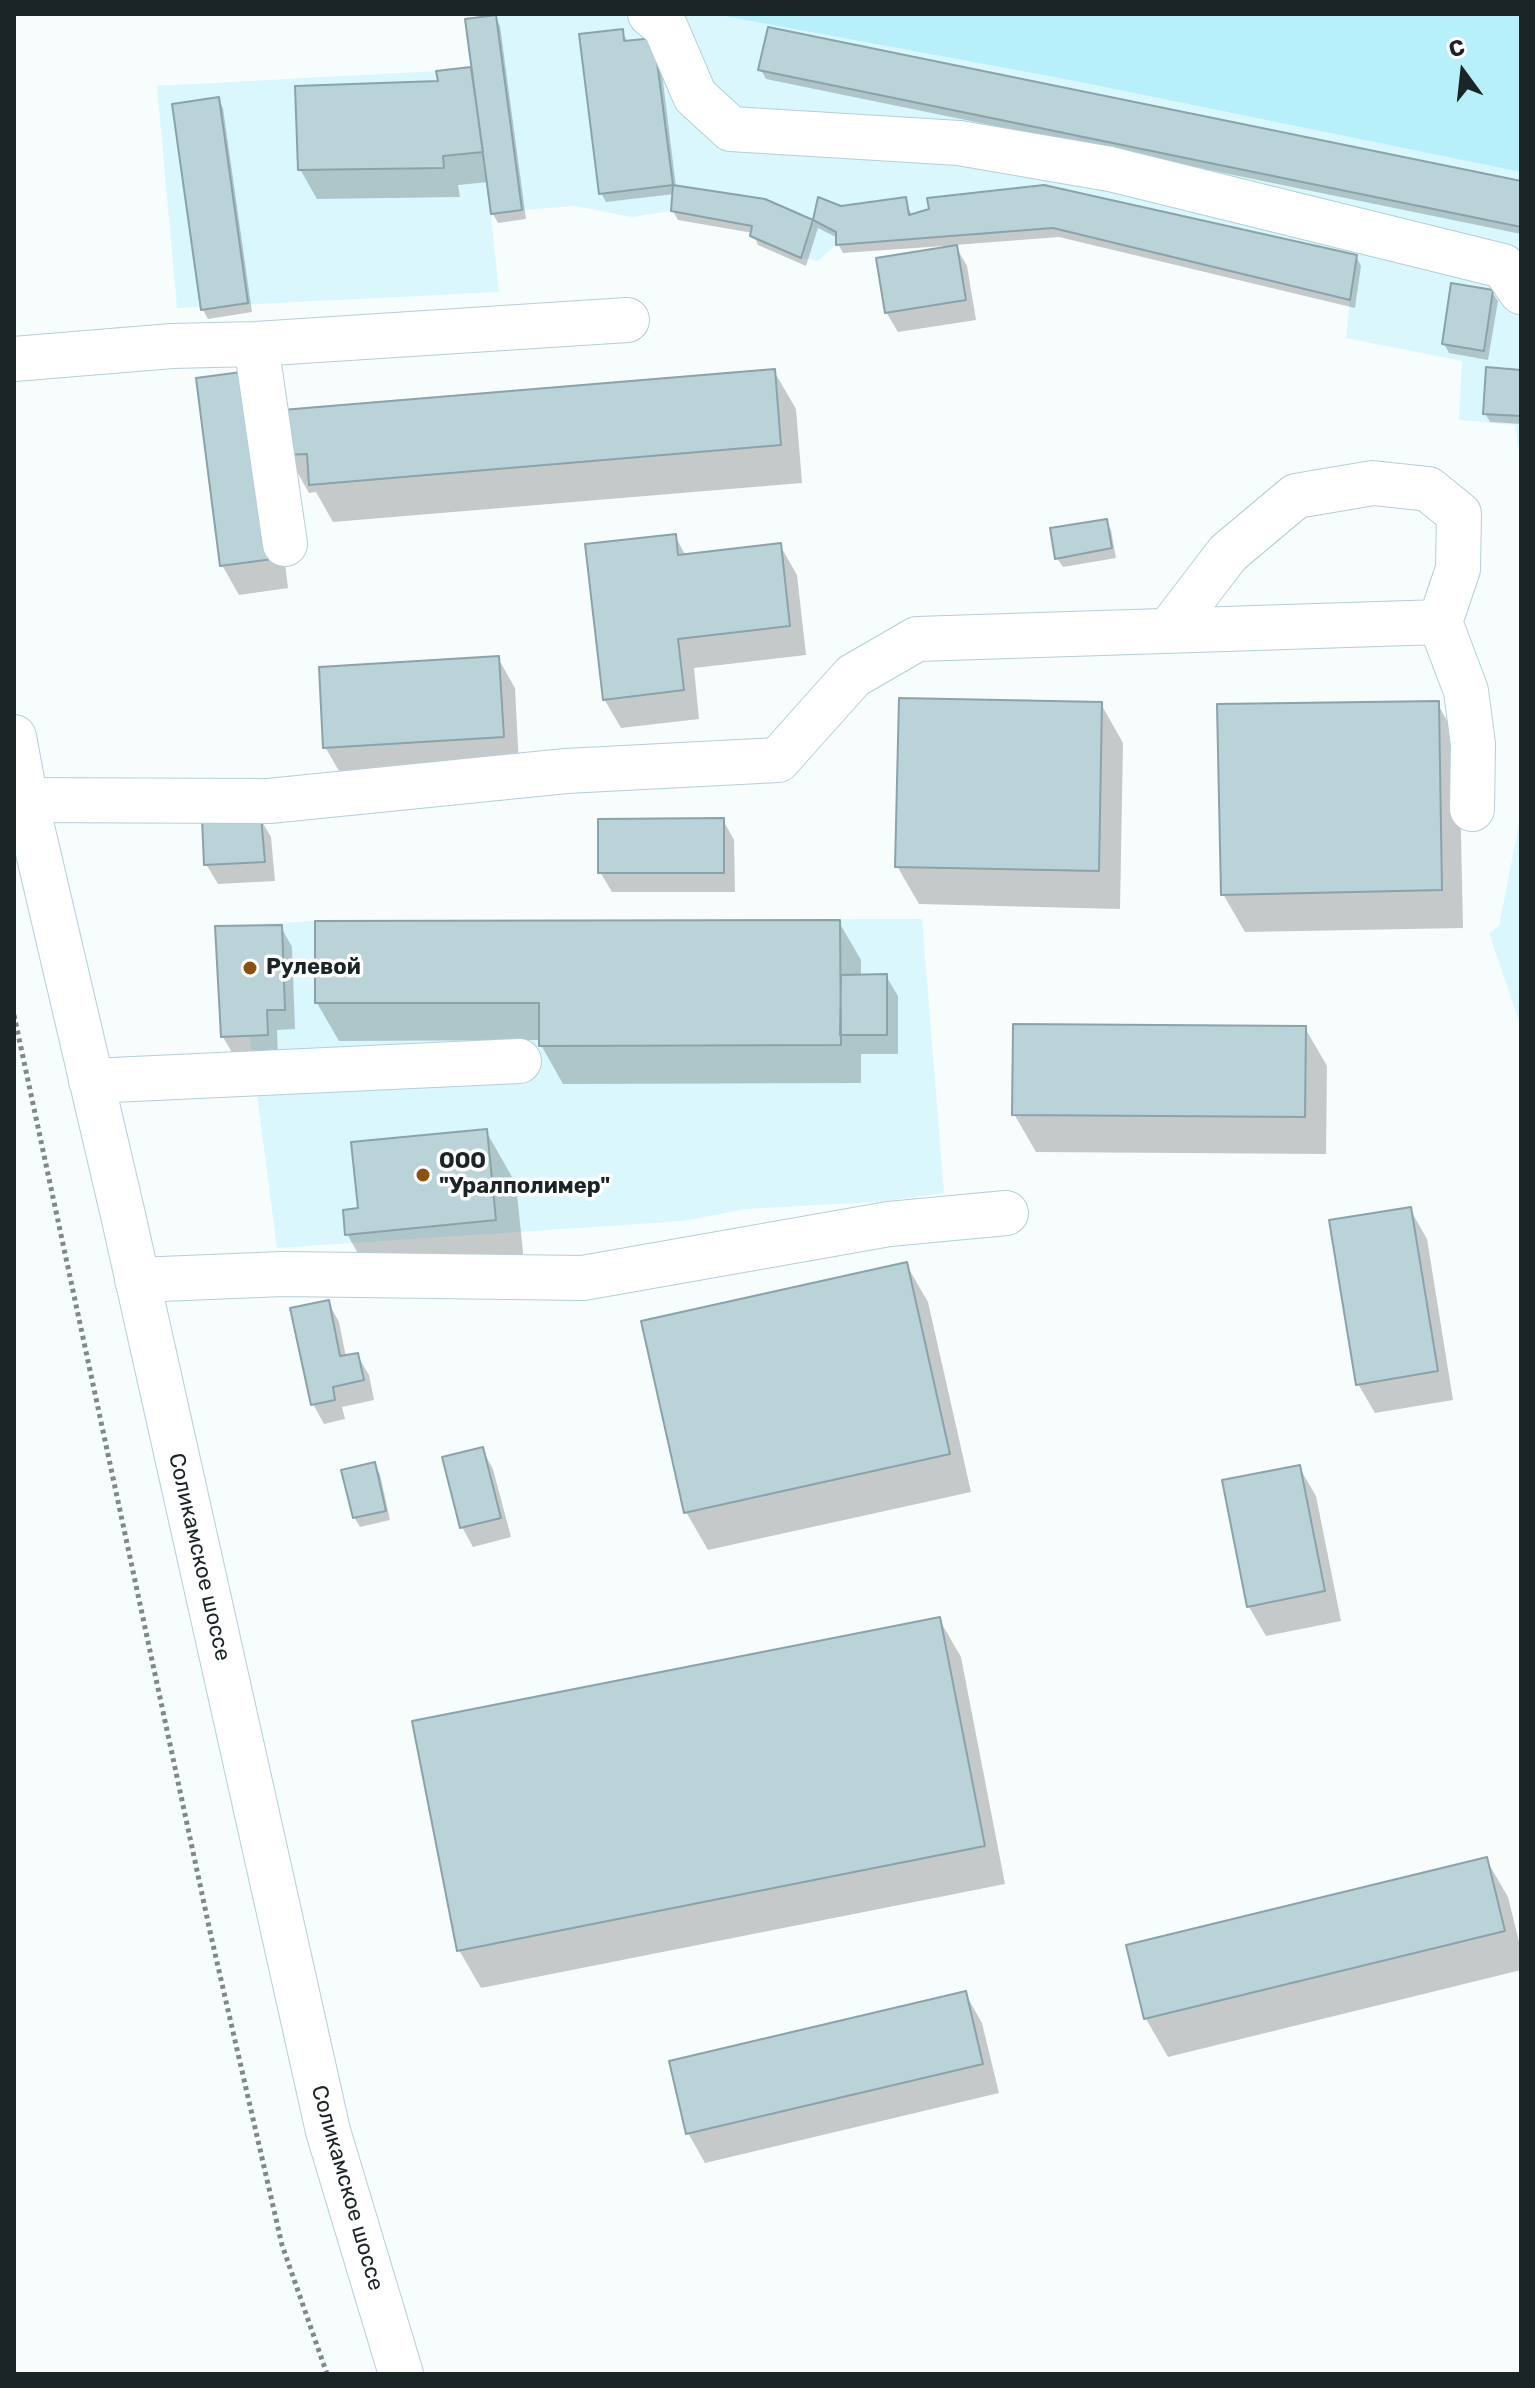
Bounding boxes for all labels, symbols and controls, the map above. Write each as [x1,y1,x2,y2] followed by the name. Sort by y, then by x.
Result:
[1423,32,1503,112] north arrow
[1446,33,1468,63] text: С
[266,955,361,981] place label: Рулевой
[241,959,259,977] marker: Рулевой
[439,1149,610,1200] place label: OOO "Уралполимер"
[414,1166,432,1184] marker: OOO "Уралполимер"
[162,1451,236,1663] street label: Соликамское шоссе
[305,2082,389,2294] street label: Соликамское шоссе

